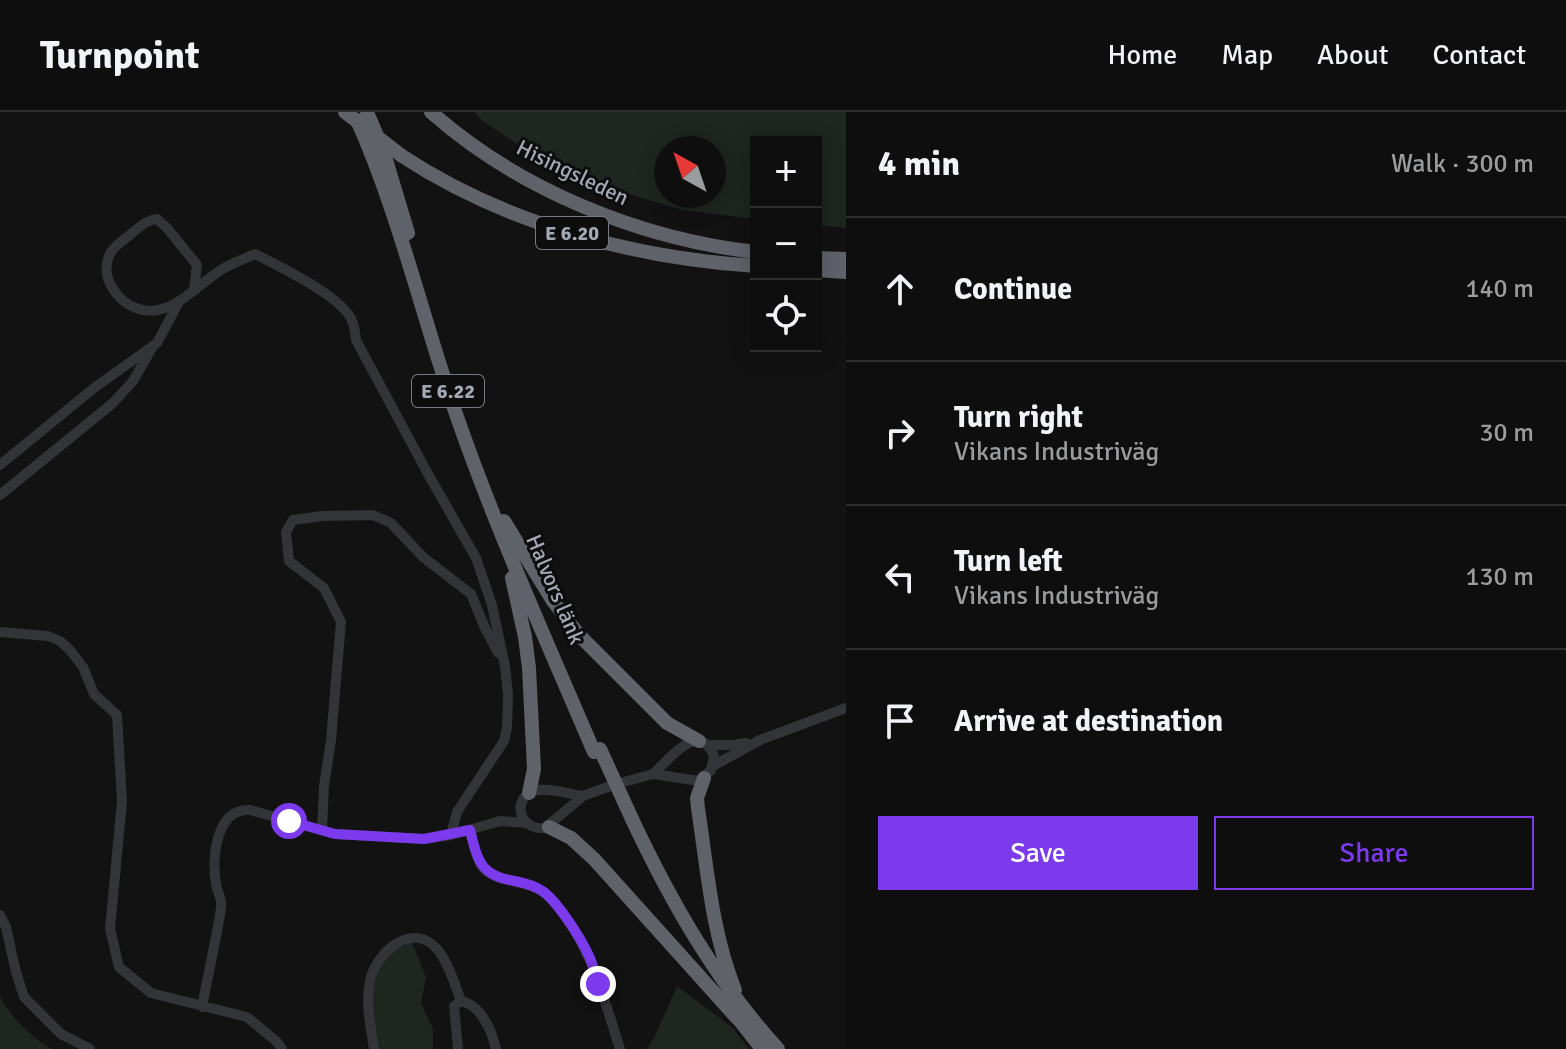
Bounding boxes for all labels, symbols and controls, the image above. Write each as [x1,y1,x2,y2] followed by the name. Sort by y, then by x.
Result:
[40,32,199,79] text: Turnpoint
[1108,38,1177,72] text: Home
[1221,38,1273,72] text: Map
[1317,38,1389,72] text: About
[1433,38,1526,72] text: Contact
[512,134,633,211] street label: Hisingsleden
[654,136,726,208] north arrow
[750,136,822,352] map controls
[750,136,822,208] button: +
[878,143,960,185] text: 4 min
[1391,148,1534,180] text: Walk · 300 m
[750,208,822,280] button: −
[536,217,608,249] road number: E 6.20
[878,267,922,311] icon: ahead
[954,271,1072,308] text: Continue
[1465,273,1534,305] text: 140 m
[750,280,822,352] button: locate
[412,375,484,407] road number: E 6.22
[954,399,1083,436] text: Turn right
[878,411,922,455] icon: right
[1479,417,1534,449] text: 30 m
[954,436,1159,468] text: Vikans Industriväg
[520,530,591,648] street label: Halvors länk
[954,543,1063,580] text: Turn left
[878,555,922,599] icon: left
[1465,561,1534,593] text: 130 m
[954,580,1159,612] text: Vikans Industriväg
[878,699,922,743] icon: arrive
[954,703,1223,740] text: Arrive at destination
[271,803,307,839] route start
[878,816,1198,890] button: Save
[1214,816,1534,890] button: Share
[580,966,616,1002] route end

